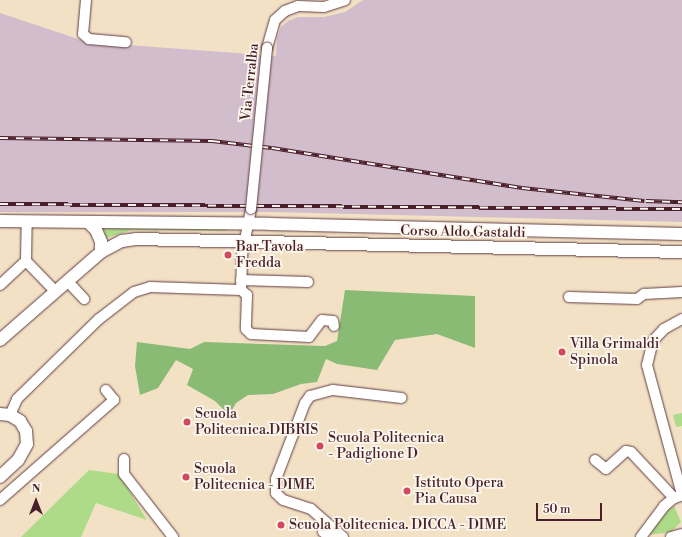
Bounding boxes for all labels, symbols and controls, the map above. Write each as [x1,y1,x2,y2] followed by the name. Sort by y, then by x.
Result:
[238,42,262,122] street label: Via Terralba
[400,223,526,241] street label: Corso Aldo Gastaldi
[236,239,304,272] place label: Bar Tavola Fredda
[223,250,233,260] marker: Bar Tavola Fredda
[570,336,659,368] place label: Villa Grimaldi Spinola
[557,347,567,357] marker: Villa Grimaldi Spinola
[195,406,318,438] place label: Scuola Politecnica.DIBRIS
[182,417,192,427] marker: Scuola Politecnica.DIBRIS
[328,430,444,462] place label: Scuola Politecnica - Padiglione D
[315,441,325,451] marker: Scuola Politecnica - Padiglione D
[194,461,315,494] place label: Scuola Politecnica - DIME
[181,472,191,482] marker: Scuola Politecnica - DIME
[415,475,504,508] place label: Istituto Opera Pia Causa
[16,481,56,521] north arrow
[32,482,40,496] text: N
[402,486,412,496] marker: Istituto Opera Pia Causa
[538,495,604,521] scale bar
[543,502,571,517] text: 50 m
[289,517,506,533] place label: Scuola Politecnica. DICCA - DIME
[276,520,286,530] marker: Scuola Politecnica. DICCA - DIME

